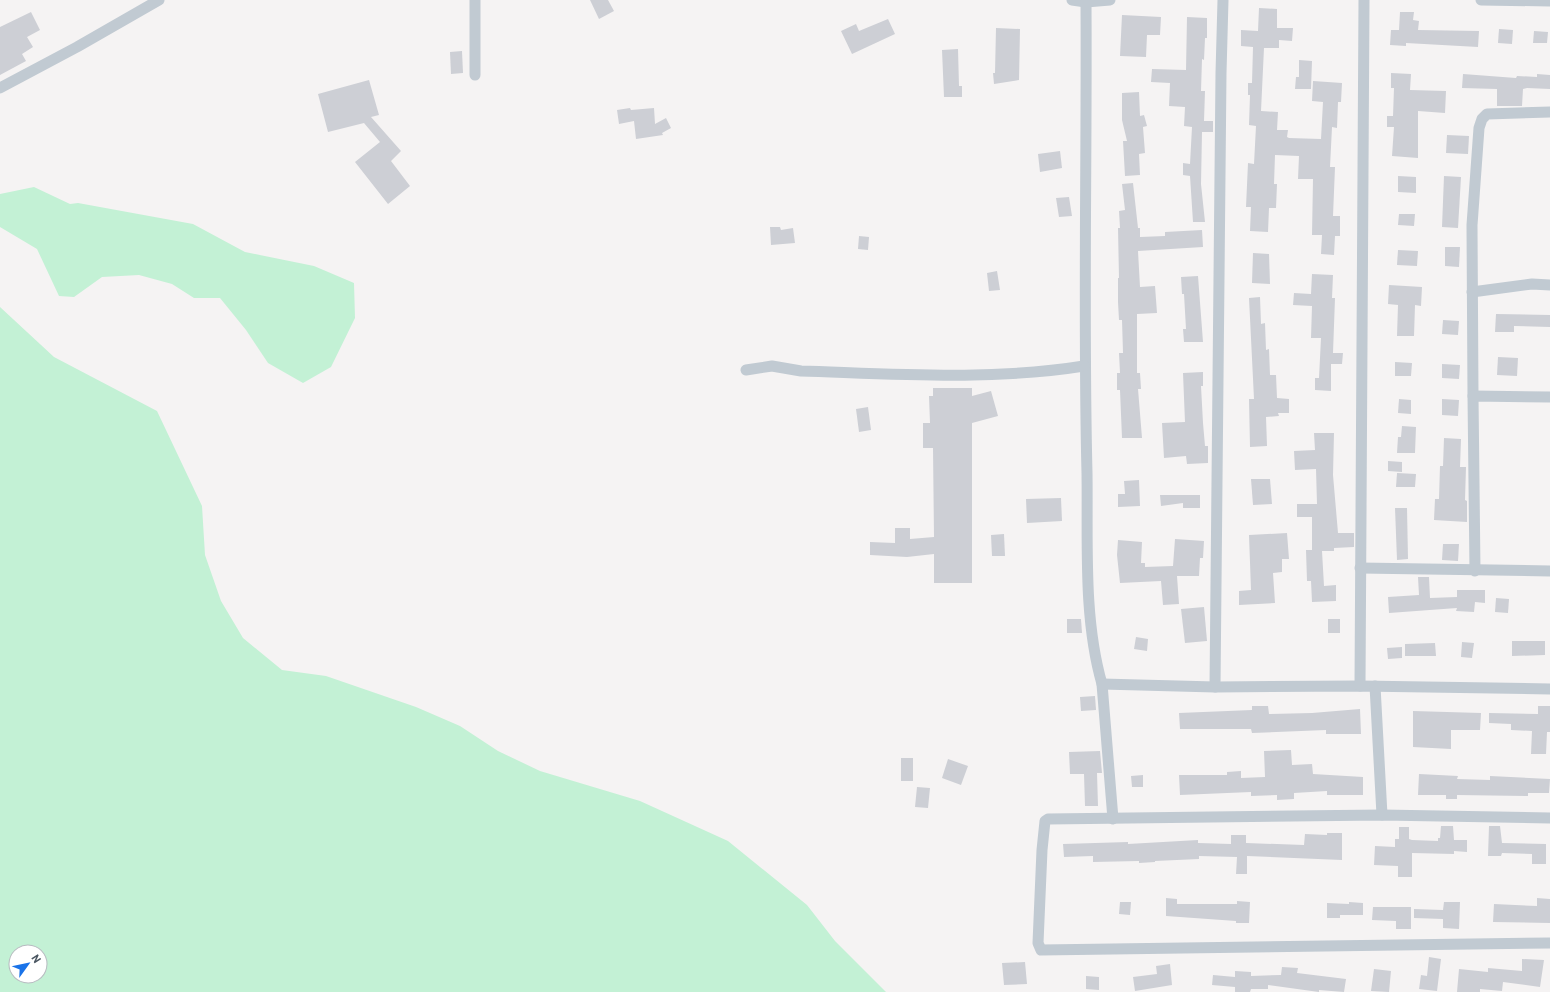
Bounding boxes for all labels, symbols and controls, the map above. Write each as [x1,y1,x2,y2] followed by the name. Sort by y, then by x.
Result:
[8,944,48,984] north arrow
[29,952,44,965] text: N

